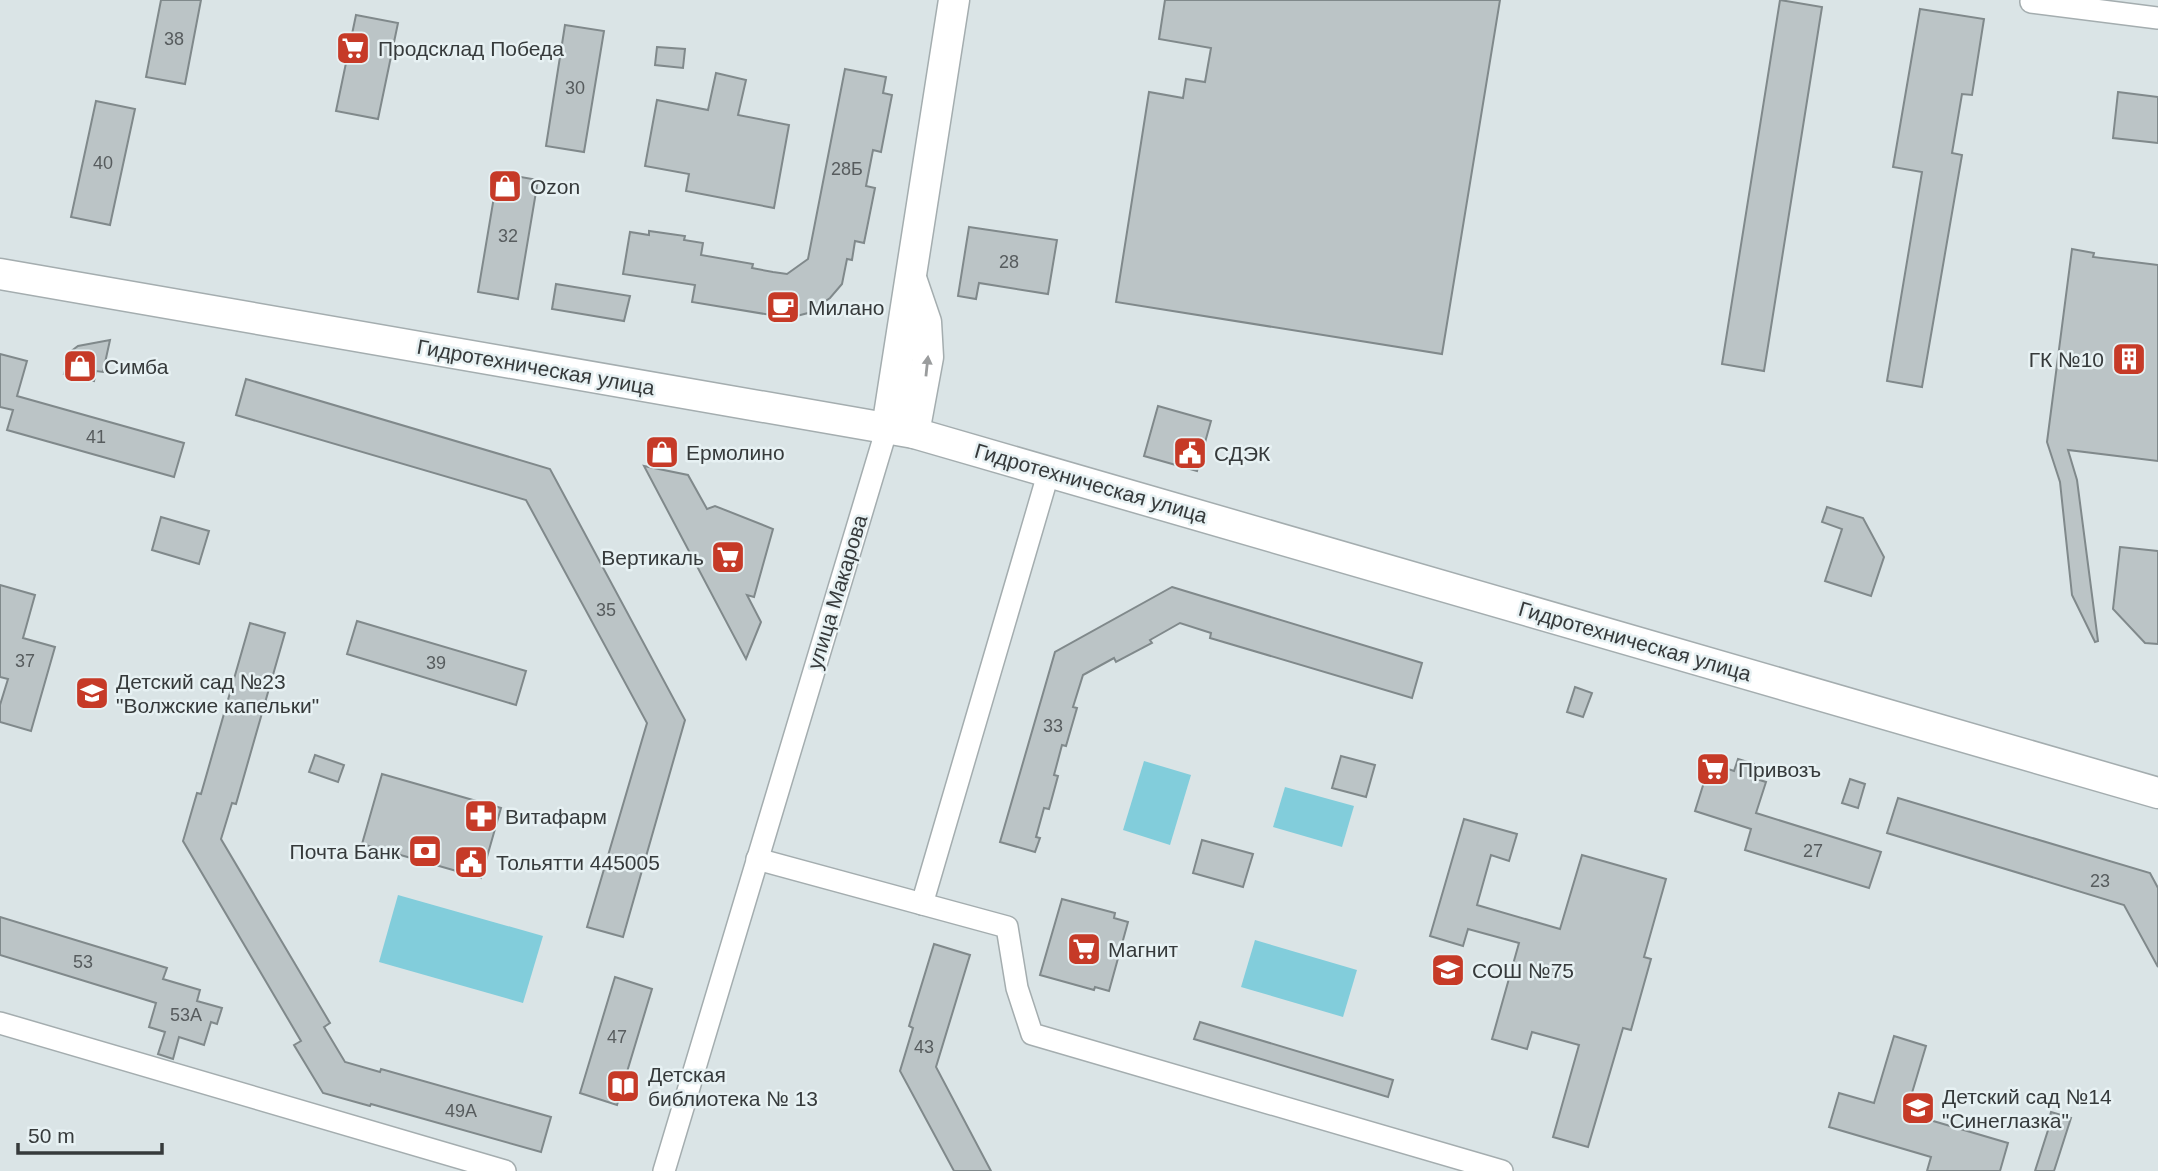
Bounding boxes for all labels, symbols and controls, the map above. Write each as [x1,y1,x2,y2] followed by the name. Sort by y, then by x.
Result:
[164,29,184,49] house number: 38
[334,29,372,67] supermarket icon: Продсклад Победа
[378,37,564,60] place label: Продсклад Победа
[565,78,585,98] house number: 30
[93,153,113,173] house number: 40
[831,159,863,179] house number: 28Б
[486,167,524,205] shop icon: Ozon
[530,175,580,198] place label: Ozon
[498,226,518,246] house number: 32
[999,252,1019,272] house number: 28
[764,288,802,326] cafe icon: Милано
[808,296,884,319] place label: Милано
[415,335,657,399] street label: Гидротехническая улица
[2110,340,2148,378] building icon: ГК №10
[61,347,99,385] shop icon: Симба
[2029,348,2104,371] place label: ГК №10
[104,355,169,378] place label: Симба
[921,355,932,377] one-way arrow
[86,427,106,447] house number: 41
[643,433,681,471] shop icon: Ермолино
[1171,434,1209,472] public building icon: СДЭК
[972,439,1210,527] street label: Гидротехническая улица
[686,441,785,464] place label: Ермолино
[1214,442,1271,465] place label: СДЭК
[803,512,872,672] street label: улица Макарова
[709,538,747,576] supermarket icon: Вертикаль
[601,546,704,569] place label: Вертикаль
[1516,597,1754,685] street label: Гидротехническая улица
[596,600,616,620] house number: 35
[15,651,35,671] house number: 37
[426,653,446,673] house number: 39
[116,670,319,717] place label: Детский сад №23 "Волжские капельки"
[73,674,111,712] school or university icon: Детский сад №23 "Волжские капельки"
[1043,716,1063,736] house number: 33
[1694,750,1732,788] supermarket icon: Привозъ
[1738,758,1821,781] place label: Привозъ
[462,797,500,835] pharmacy icon: Витафарм
[505,805,607,828] place label: Витафарм
[406,832,444,870] bank icon: Почта Банк
[290,840,401,863] place label: Почта Банк
[1803,841,1823,861] house number: 27
[452,843,490,881] public building icon: Тольятти 445005
[496,851,660,874] place label: Тольятти 445005
[2090,871,2110,891] house number: 23
[1065,930,1103,968] supermarket icon: Магнит
[1108,938,1178,961] place label: Магнит
[1429,951,1467,989] school or university icon: СОШ №75
[73,952,93,972] house number: 53
[1472,959,1574,982] place label: СОШ №75
[170,1005,202,1025] house number: 53А
[607,1027,627,1047] house number: 47
[914,1037,934,1057] house number: 43
[648,1063,818,1110] place label: Детская библиотека № 13
[604,1067,642,1105] library icon: Детская библиотека № 13
[1942,1085,2112,1132] place label: Детский сад №14 "Синеглазка"
[1899,1089,1937,1127] school or university icon: Детский сад №14 "Синеглазка"
[445,1101,477,1121] house number: 49А
[18,1112,161,1156] scale bar
[28,1124,75,1147] text: 50 m

